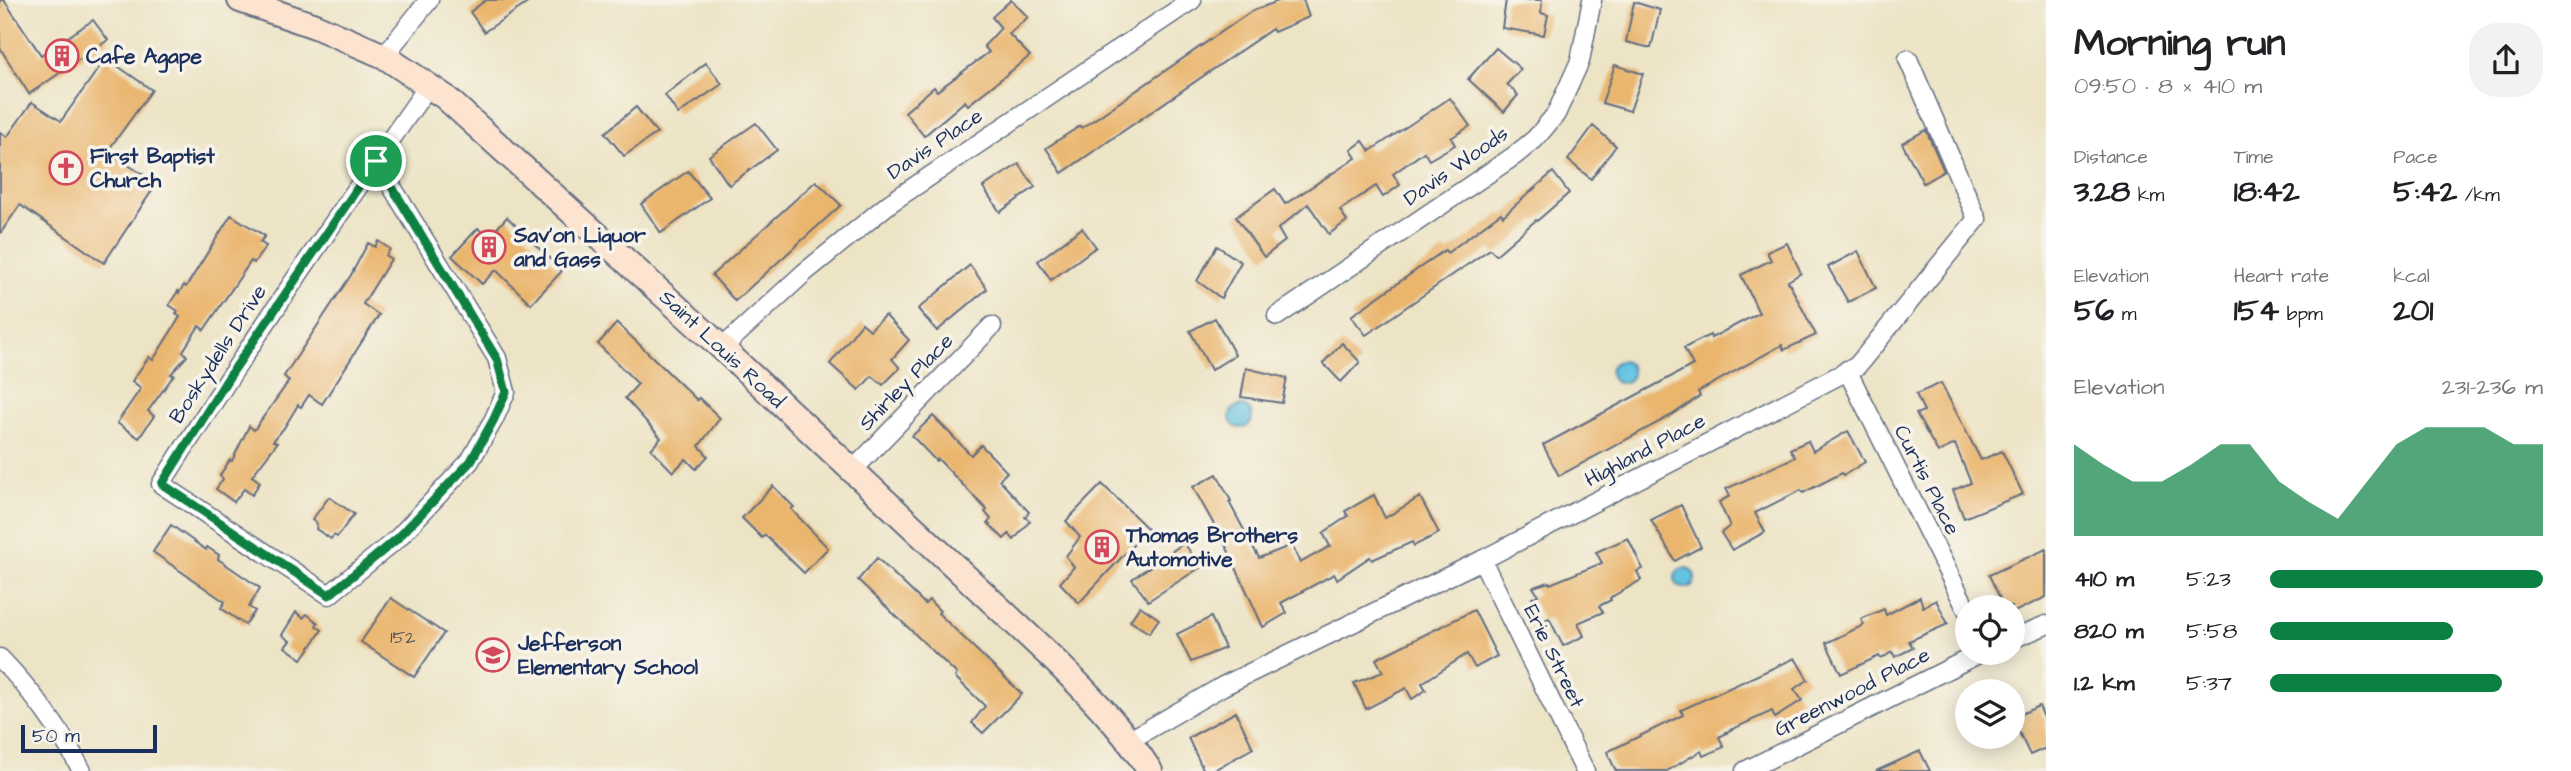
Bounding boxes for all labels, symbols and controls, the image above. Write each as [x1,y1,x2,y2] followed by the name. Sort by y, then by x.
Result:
[2074,18,2286,70] text: Morning run
[2469,23,2543,97] button: share
[43,37,81,75] building icon: Cafe Agape
[86,42,202,73] place label: Cafe Agape
[2074,70,2262,102] text: 09:50 · 8 × 410 m
[882,101,988,187] street label: Davis Place
[1398,119,1514,213] street label: Davis Woods
[346,131,406,191] pin
[90,142,215,195] place label: First Baptist Church
[357,142,395,180] icon: arrive
[2074,144,2148,171] text: Distance
[2234,144,2273,171] text: Time
[2393,144,2437,171] text: Pace
[47,149,85,187] church icon: First Baptist Church
[2074,171,2130,213] text: 3.28
[2234,171,2300,213] text: 18:42
[2393,171,2457,213] text: 5:42
[2130,182,2164,209] text: km
[2457,182,2500,209] text: /km
[513,221,646,274] place label: Sav'on Liquor and Gass
[470,228,508,266] building icon: Sav'on Liquor and Gass
[2074,263,2149,290] text: Elevation
[2234,263,2329,290] text: Heart rate
[2393,263,2430,290] text: kcal
[162,279,275,430] street label: Boskydells Drive
[653,283,791,415] street label: Saint Louis Road
[2074,290,2114,332] text: 56
[2234,290,2279,332] text: 154
[2393,290,2433,332] text: 201
[2114,301,2136,328] text: m
[2279,301,2323,328] text: bpm
[852,327,961,439] street label: Shirley Place
[2074,371,2165,403] text: Elevation
[2442,371,2543,403] text: 231–236 m
[1580,406,1711,496] street label: Highland Place
[1887,420,1967,540] street label: Curtis Place
[1125,521,1298,574] place label: Thomas Brothers Automotive
[1083,528,1121,566] building icon: Thomas Brothers Automotive
[2074,563,2134,595] text: 410 m
[2186,563,2231,595] text: 5:23
[1955,595,2025,749] map controls
[1955,595,2025,665] button: locate
[1516,599,1592,713] street label: Erie Street
[2074,615,2144,647] text: 820 m
[2186,615,2237,647] text: 5:58
[390,625,416,650] house number: 152
[517,629,699,685] place label: Jefferson Elementary School
[474,636,512,674] school or university icon: Jefferson Elementary School
[1769,640,1935,744] street label: Greenwood Place
[2074,667,2135,699] text: 1.2 km
[2186,667,2232,699] text: 5:37
[1955,679,2025,749] button: layers
[21,722,158,754] scale bar
[32,723,80,750] text: 50 m

